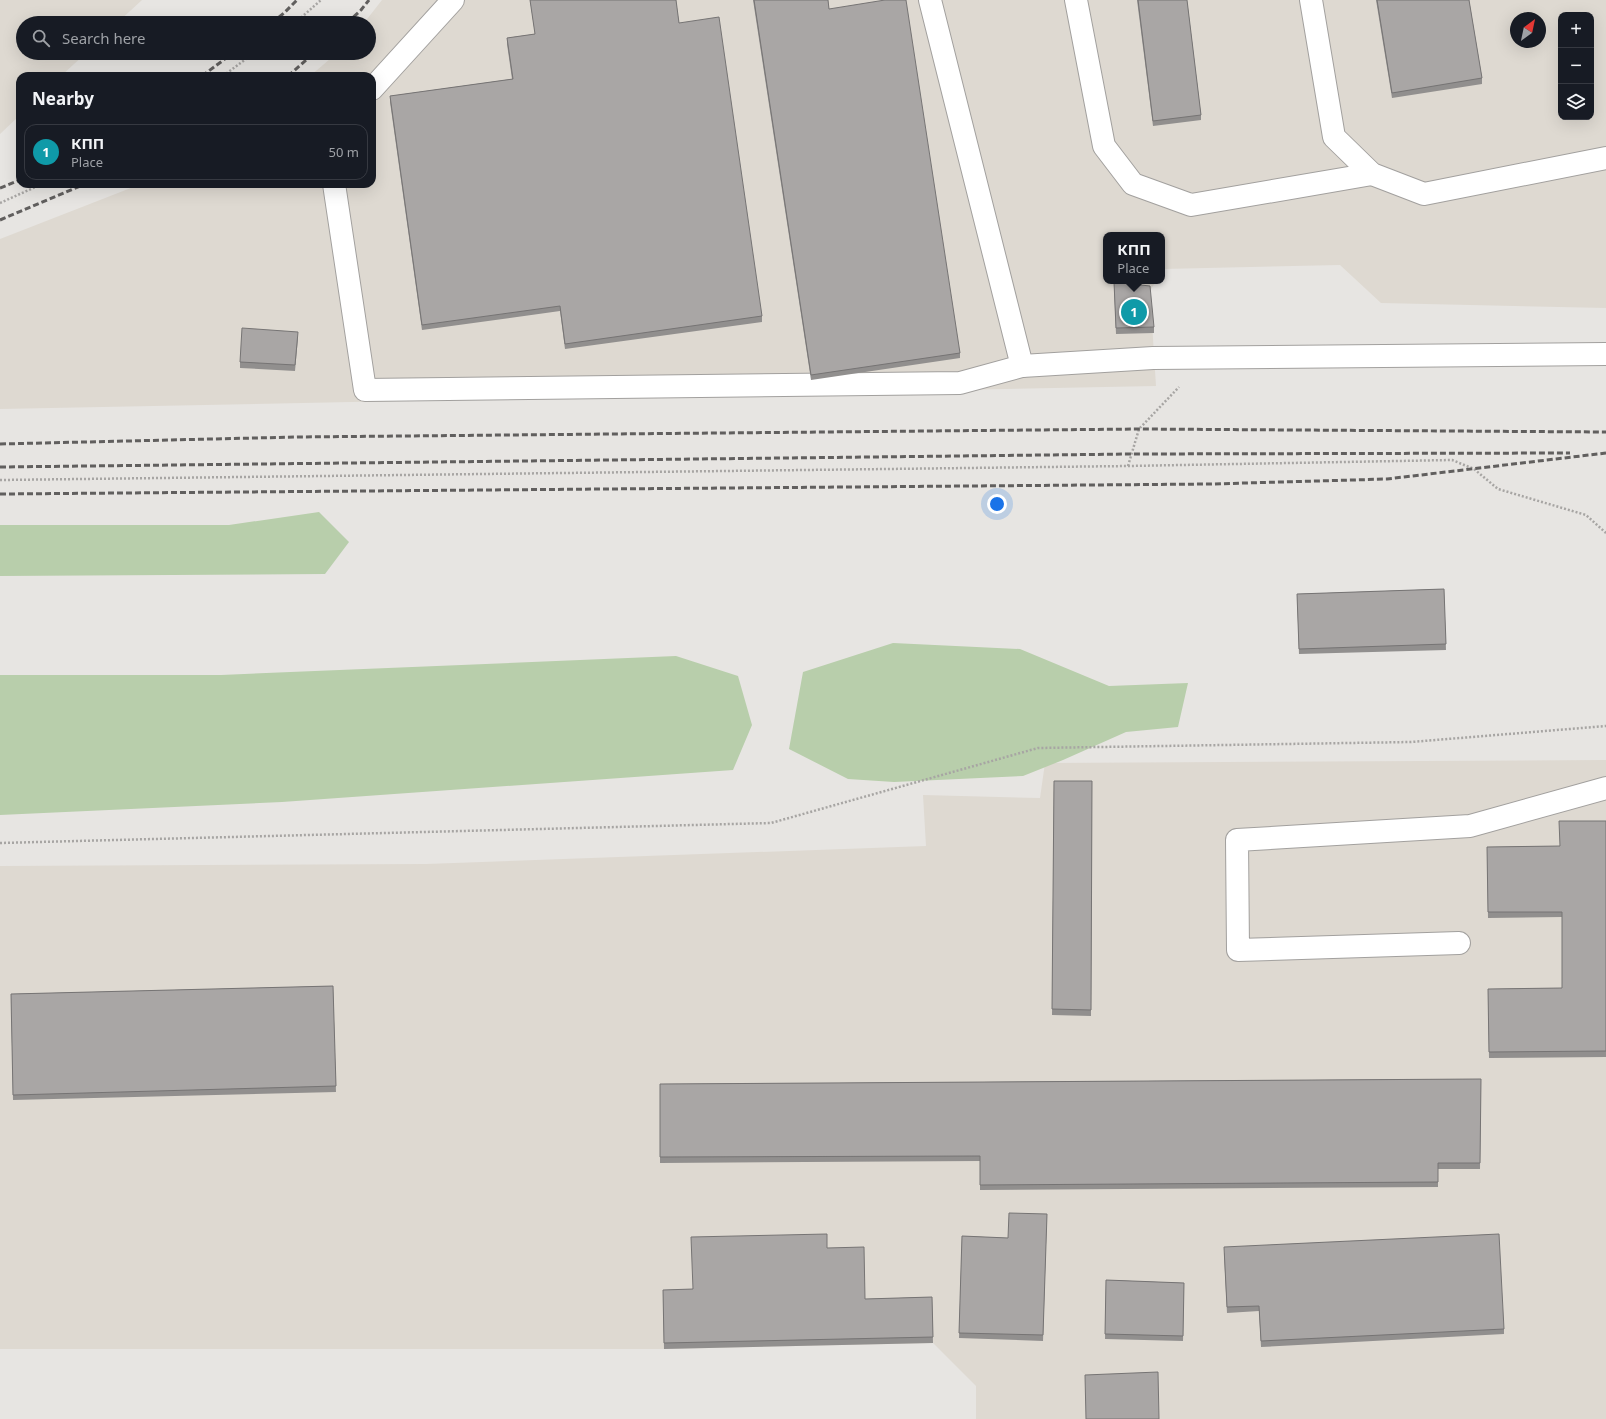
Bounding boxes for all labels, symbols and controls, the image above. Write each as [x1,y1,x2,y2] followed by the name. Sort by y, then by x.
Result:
[1510,12,1546,48] north arrow
[1558,12,1594,120] map controls
[1558,12,1594,48] button: +
[16,16,376,60] search box
[30,27,52,49] icon: search
[62,28,145,48] text: Search here
[1558,48,1594,84] button: −
[1558,84,1594,120] button: layers
[32,87,94,110] text: Nearby
[71,133,104,153] text: КПП
[42,143,50,161] text: 1
[329,143,359,161] text: 50 m
[71,153,103,171] text: Place
[1103,232,1165,284] popup
[1117,239,1151,259] text: КПП
[1117,259,1149,277] text: Place
[1121,297,1147,327] pin: 1
[987,494,1007,514] your location

